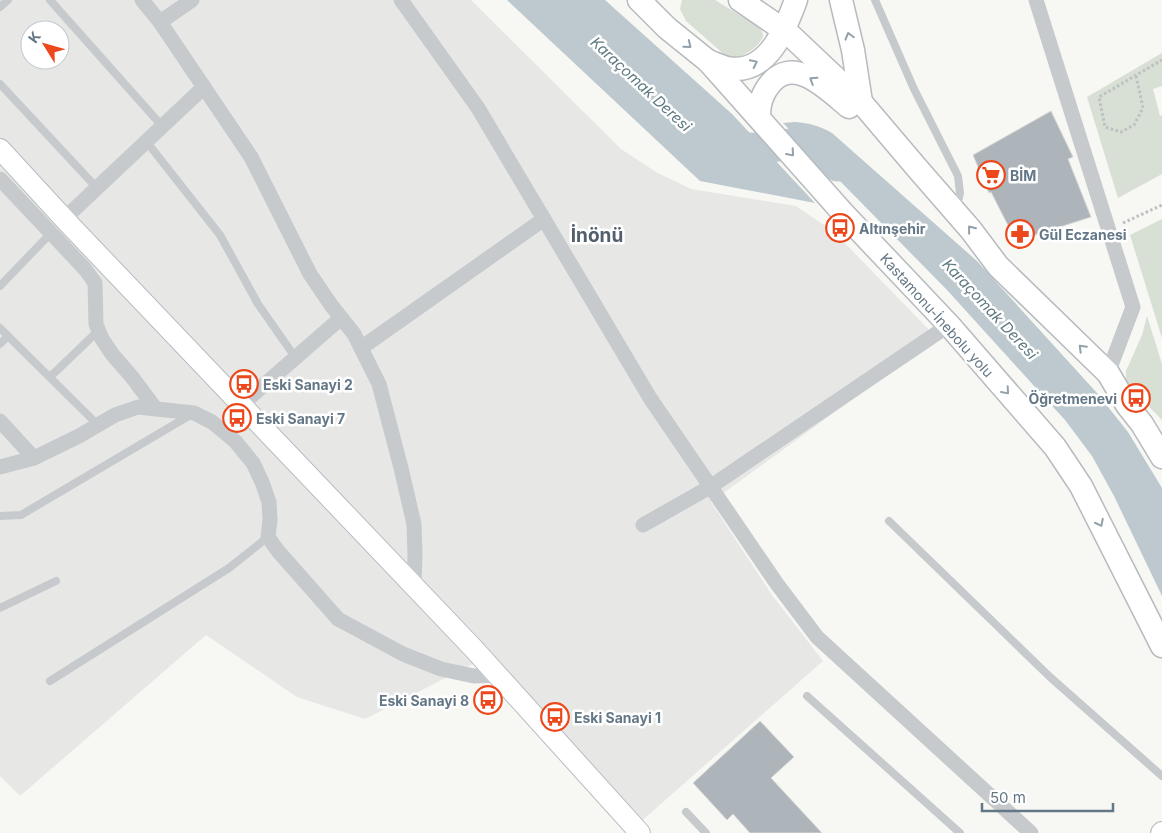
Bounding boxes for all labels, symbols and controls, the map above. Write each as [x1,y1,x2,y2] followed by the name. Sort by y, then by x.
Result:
[20,20,70,70] north arrow
[24,28,44,46] text: K
[587,32,696,136] water label: Karaçomak Deresi
[845,33,855,41] one-way arrow
[682,39,691,48] one-way arrow
[749,59,758,69] one-way arrow
[809,77,819,86] one-way arrow
[785,147,793,156] one-way arrow
[976,160,1006,190] supermarket icon: BİM
[1010,166,1036,184] place label: BİM
[825,213,855,243] bus stop icon: Altınşehir
[1005,219,1035,249] pharmacy icon: Gül Eczanesi
[859,220,926,237] place label: Altınşehir
[571,224,623,247] district label: İnönü
[967,226,976,235] one-way arrow
[1039,226,1127,243] place label: Gül Eczanesi
[877,250,997,380] street label: Kastamonu-İnebolu yolu
[938,255,1042,364] water label: Karaçomak Deresi
[1078,345,1087,354] one-way arrow
[229,369,259,399] bus stop icon: Eski Sanayi 2
[263,376,353,393] place label: Eski Sanayi 2
[1121,383,1151,413] bus stop icon: Öğretmenevi
[1000,385,1009,394] one-way arrow
[1028,390,1117,407] place label: Öğretmenevi
[222,403,252,433] bus stop icon: Eski Sanayi 7
[256,410,345,427] place label: Eski Sanayi 7
[1094,518,1104,527] one-way arrow
[473,685,503,715] bus stop icon: Eski Sanayi 8
[379,692,469,709] place label: Eski Sanayi 8
[540,702,570,732] bus stop icon: Eski Sanayi 1
[574,709,661,726] place label: Eski Sanayi 1
[982,780,1113,812] scale bar
[990,788,1026,807] text: 50 m

